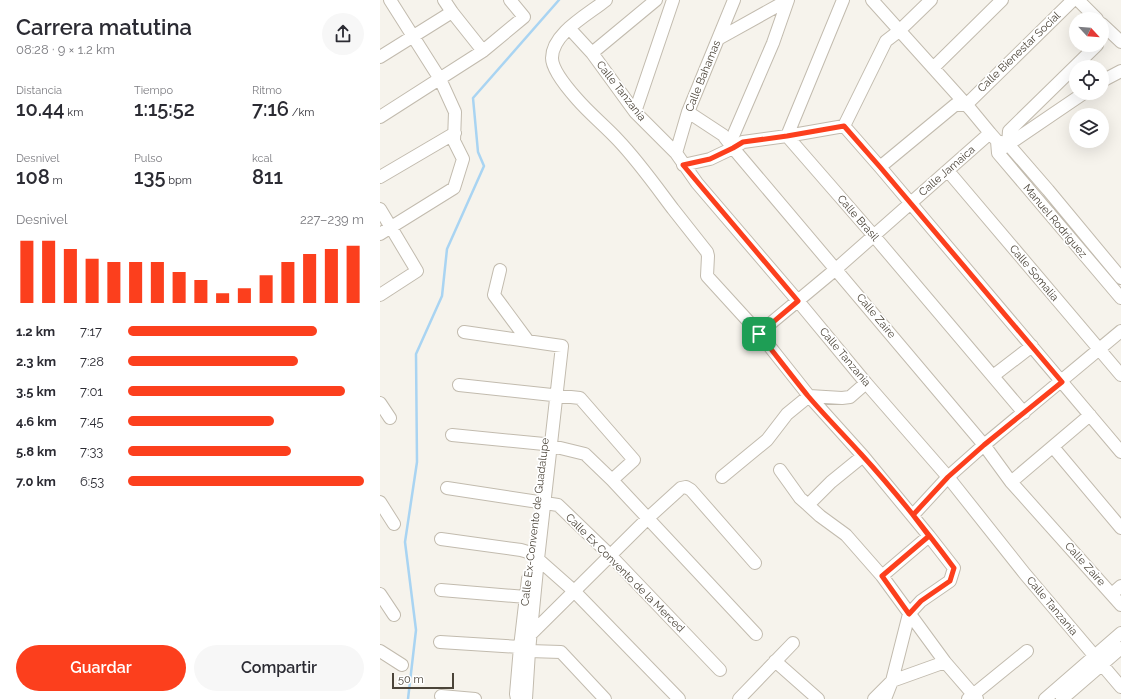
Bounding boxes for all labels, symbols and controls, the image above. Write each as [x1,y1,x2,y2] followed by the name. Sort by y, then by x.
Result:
[975,9,1063,95] street label: Calle Bienestar Social
[1069,12,1109,52] north arrow
[1069,12,1109,148] map controls
[322,13,364,55] button: share
[16,14,192,40] text: Carrera matutina
[683,38,723,114] street label: Calle Bahamas
[16,42,115,57] text: 08:28 · 9 × 1.2 km
[594,58,648,124] street label: Calle Tanzania
[1069,60,1109,100] button: locate
[16,84,62,97] text: Distancia
[134,84,173,97] text: Tiempo
[252,84,282,97] text: Ritmo
[16,97,65,121] text: 10.44
[134,97,195,121] text: 1:15:52
[252,97,289,121] text: 7:16
[65,106,83,119] text: km
[289,106,314,119] text: /km
[1069,108,1109,148] button: layers
[916,143,978,199] street label: Calle Jamaica
[16,152,60,165] text: Desnivel
[134,152,162,165] text: Pulso
[252,152,273,165] text: kcal
[16,165,50,189] text: 108
[134,165,165,189] text: 135
[252,165,283,189] text: 811
[50,174,63,187] text: m
[165,174,192,187] text: bpm
[1020,181,1090,261] street label: Manuel Rodríguez
[835,192,881,244] street label: Calle Brasil
[16,212,67,227] text: Desnivel
[300,212,364,227] text: 227–239 m
[1007,242,1061,304] street label: Calle Somalia
[854,291,899,341] street label: Calle Zaire
[742,317,776,351] pin
[748,323,770,345] icon: arrive
[16,324,55,339] text: 1.2 km
[80,324,102,339] text: 7:17
[817,325,873,389] street label: Calle Tanzania
[16,354,56,369] text: 2.3 km
[80,354,104,369] text: 7:28
[16,384,56,399] text: 3.5 km
[80,384,103,399] text: 7:01
[16,414,57,429] text: 4.6 km
[80,414,104,429] text: 7:45
[518,437,552,607] street label: Calle Ex-Convento de Guadalupe
[16,444,56,459] text: 5.8 km
[80,444,103,459] text: 7:33
[16,474,56,489] text: 7.0 km
[80,474,104,489] text: 6:53
[563,511,687,635] street label: Calle Ex Convento de la Merced
[1062,539,1108,589] street label: Calle Zaire
[1024,574,1080,638] street label: Calle Tanzania
[16,645,186,691] button: Guardar
[194,645,364,691] button: Compartir
[392,671,454,690] scale bar
[398,673,424,686] text: 50 m

